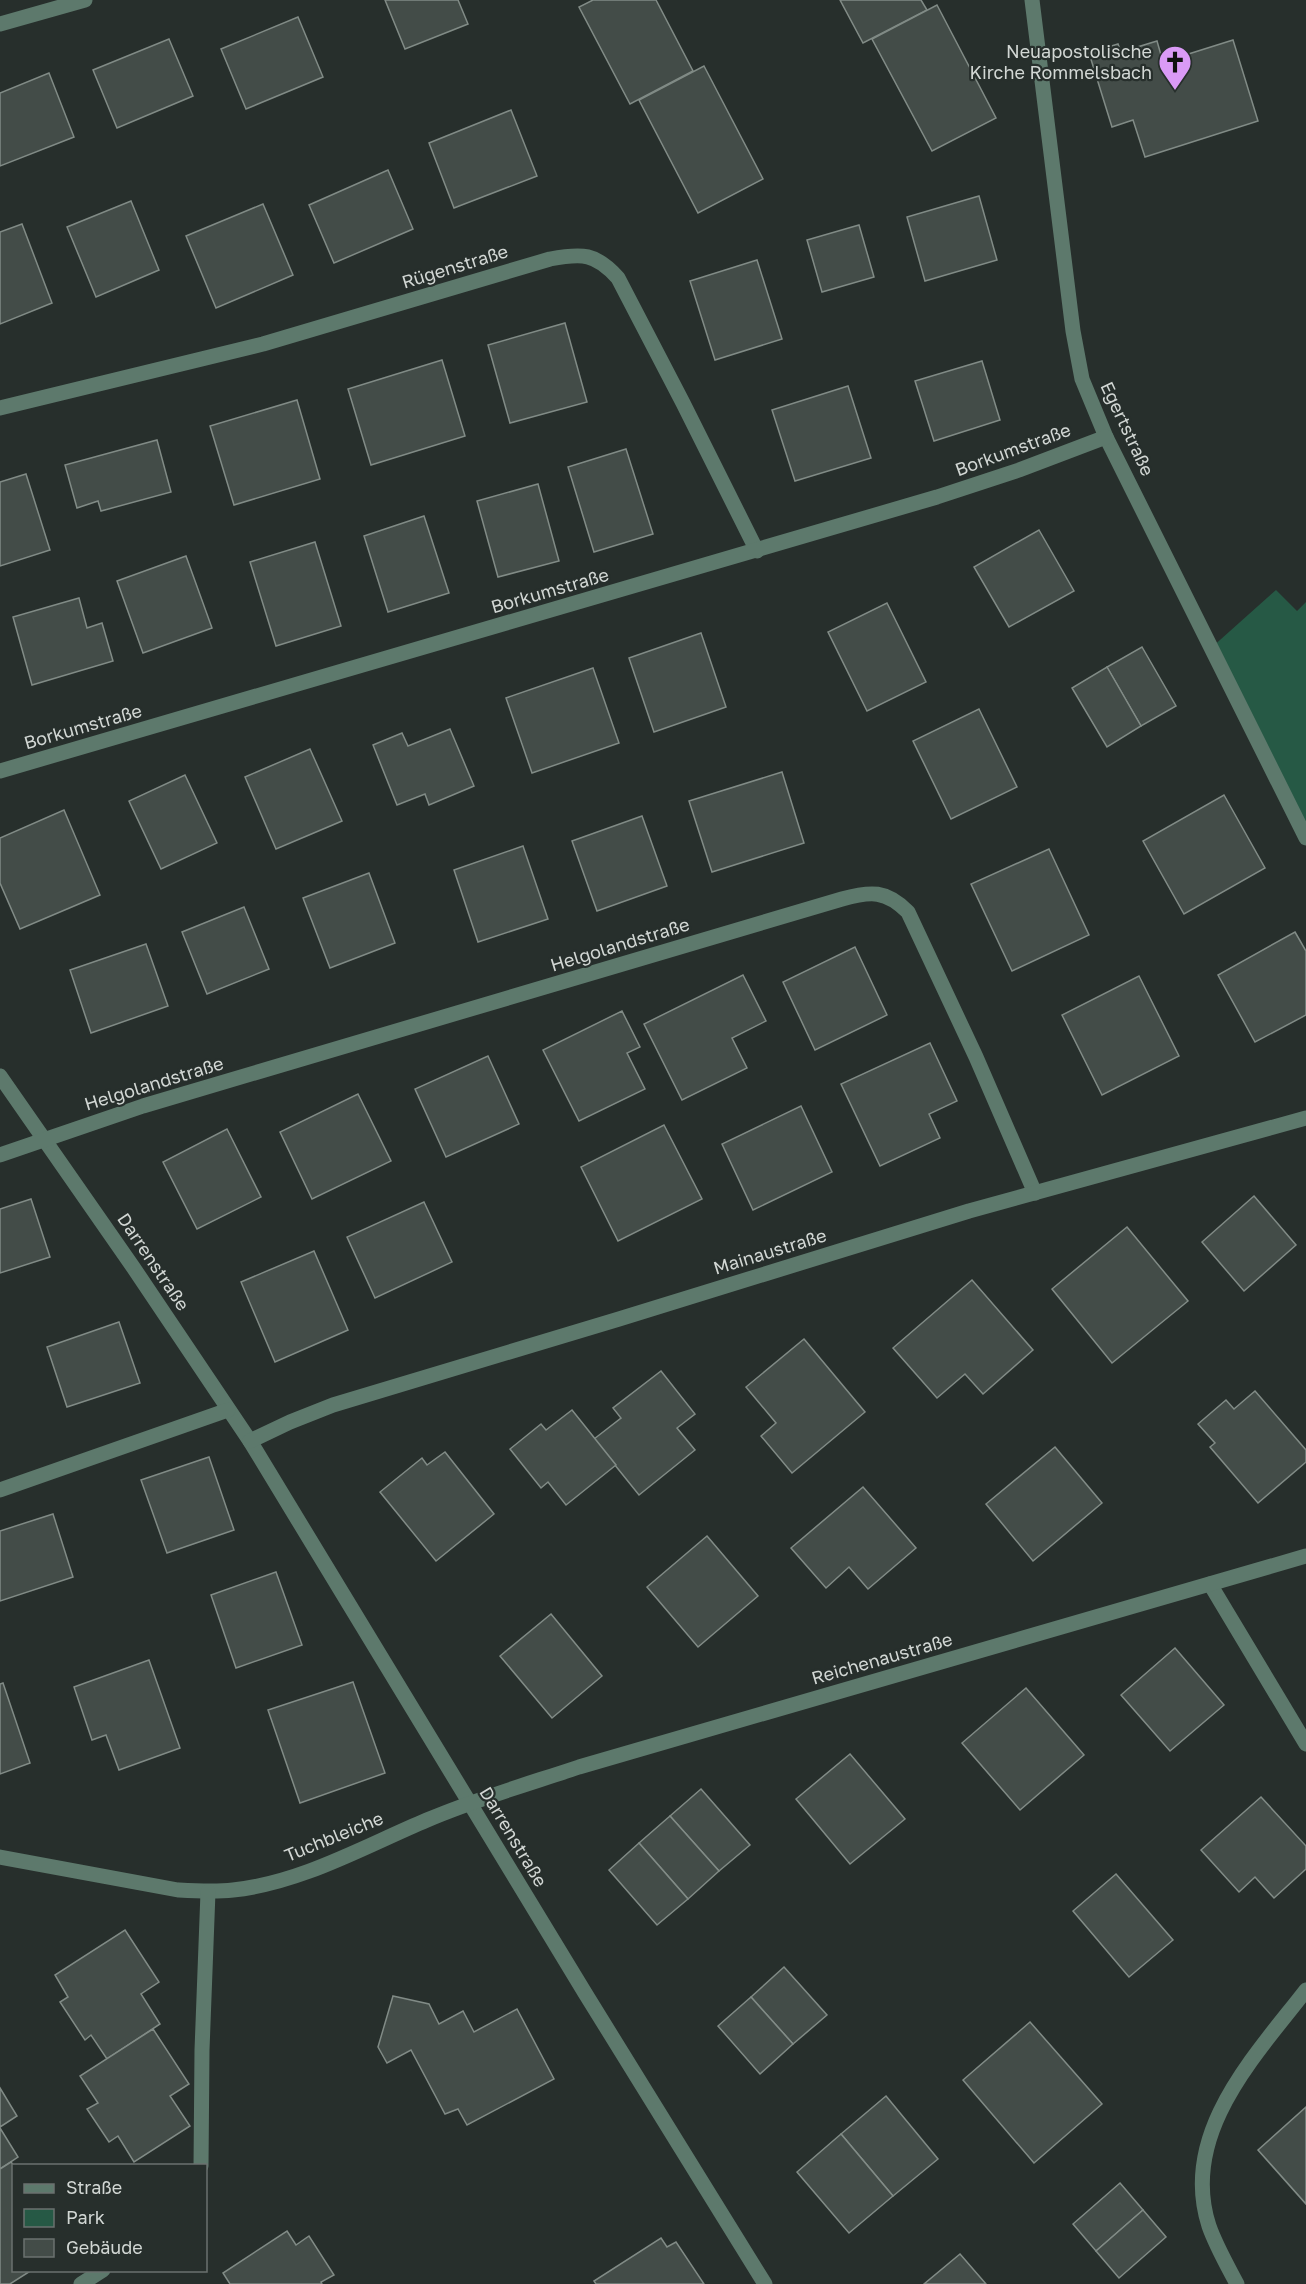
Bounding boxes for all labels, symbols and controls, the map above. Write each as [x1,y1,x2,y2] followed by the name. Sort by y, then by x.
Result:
[970,40,1152,83] place label: Neuapostolische Kirche Rommelsbach
[1157,44,1193,91] church icon: Neuapostolische Kirche Rommelsbach
[399,239,511,293] street label: Rügenstraße
[1096,378,1159,479] street label: Egertstraße
[952,418,1074,480] street label: Borkumstraße
[488,563,611,617] street label: Borkumstraße
[21,699,144,753] street label: Borkumstraße
[548,912,692,976] street label: Helgolandstraße
[82,1051,226,1115] street label: Helgolandstraße
[113,1209,194,1314] street label: Darrenstraße
[710,1223,829,1279] street label: Mainaustraße
[809,1627,955,1689] street label: Reichenaustraße
[475,1782,552,1890] street label: Darrenstraße
[281,1806,386,1866] street label: Tuchbleiche
[12,2164,207,2272] legend
[66,2176,122,2198] text: Straße
[66,2206,105,2228] text: Park
[66,2236,143,2258] text: Gebäude

